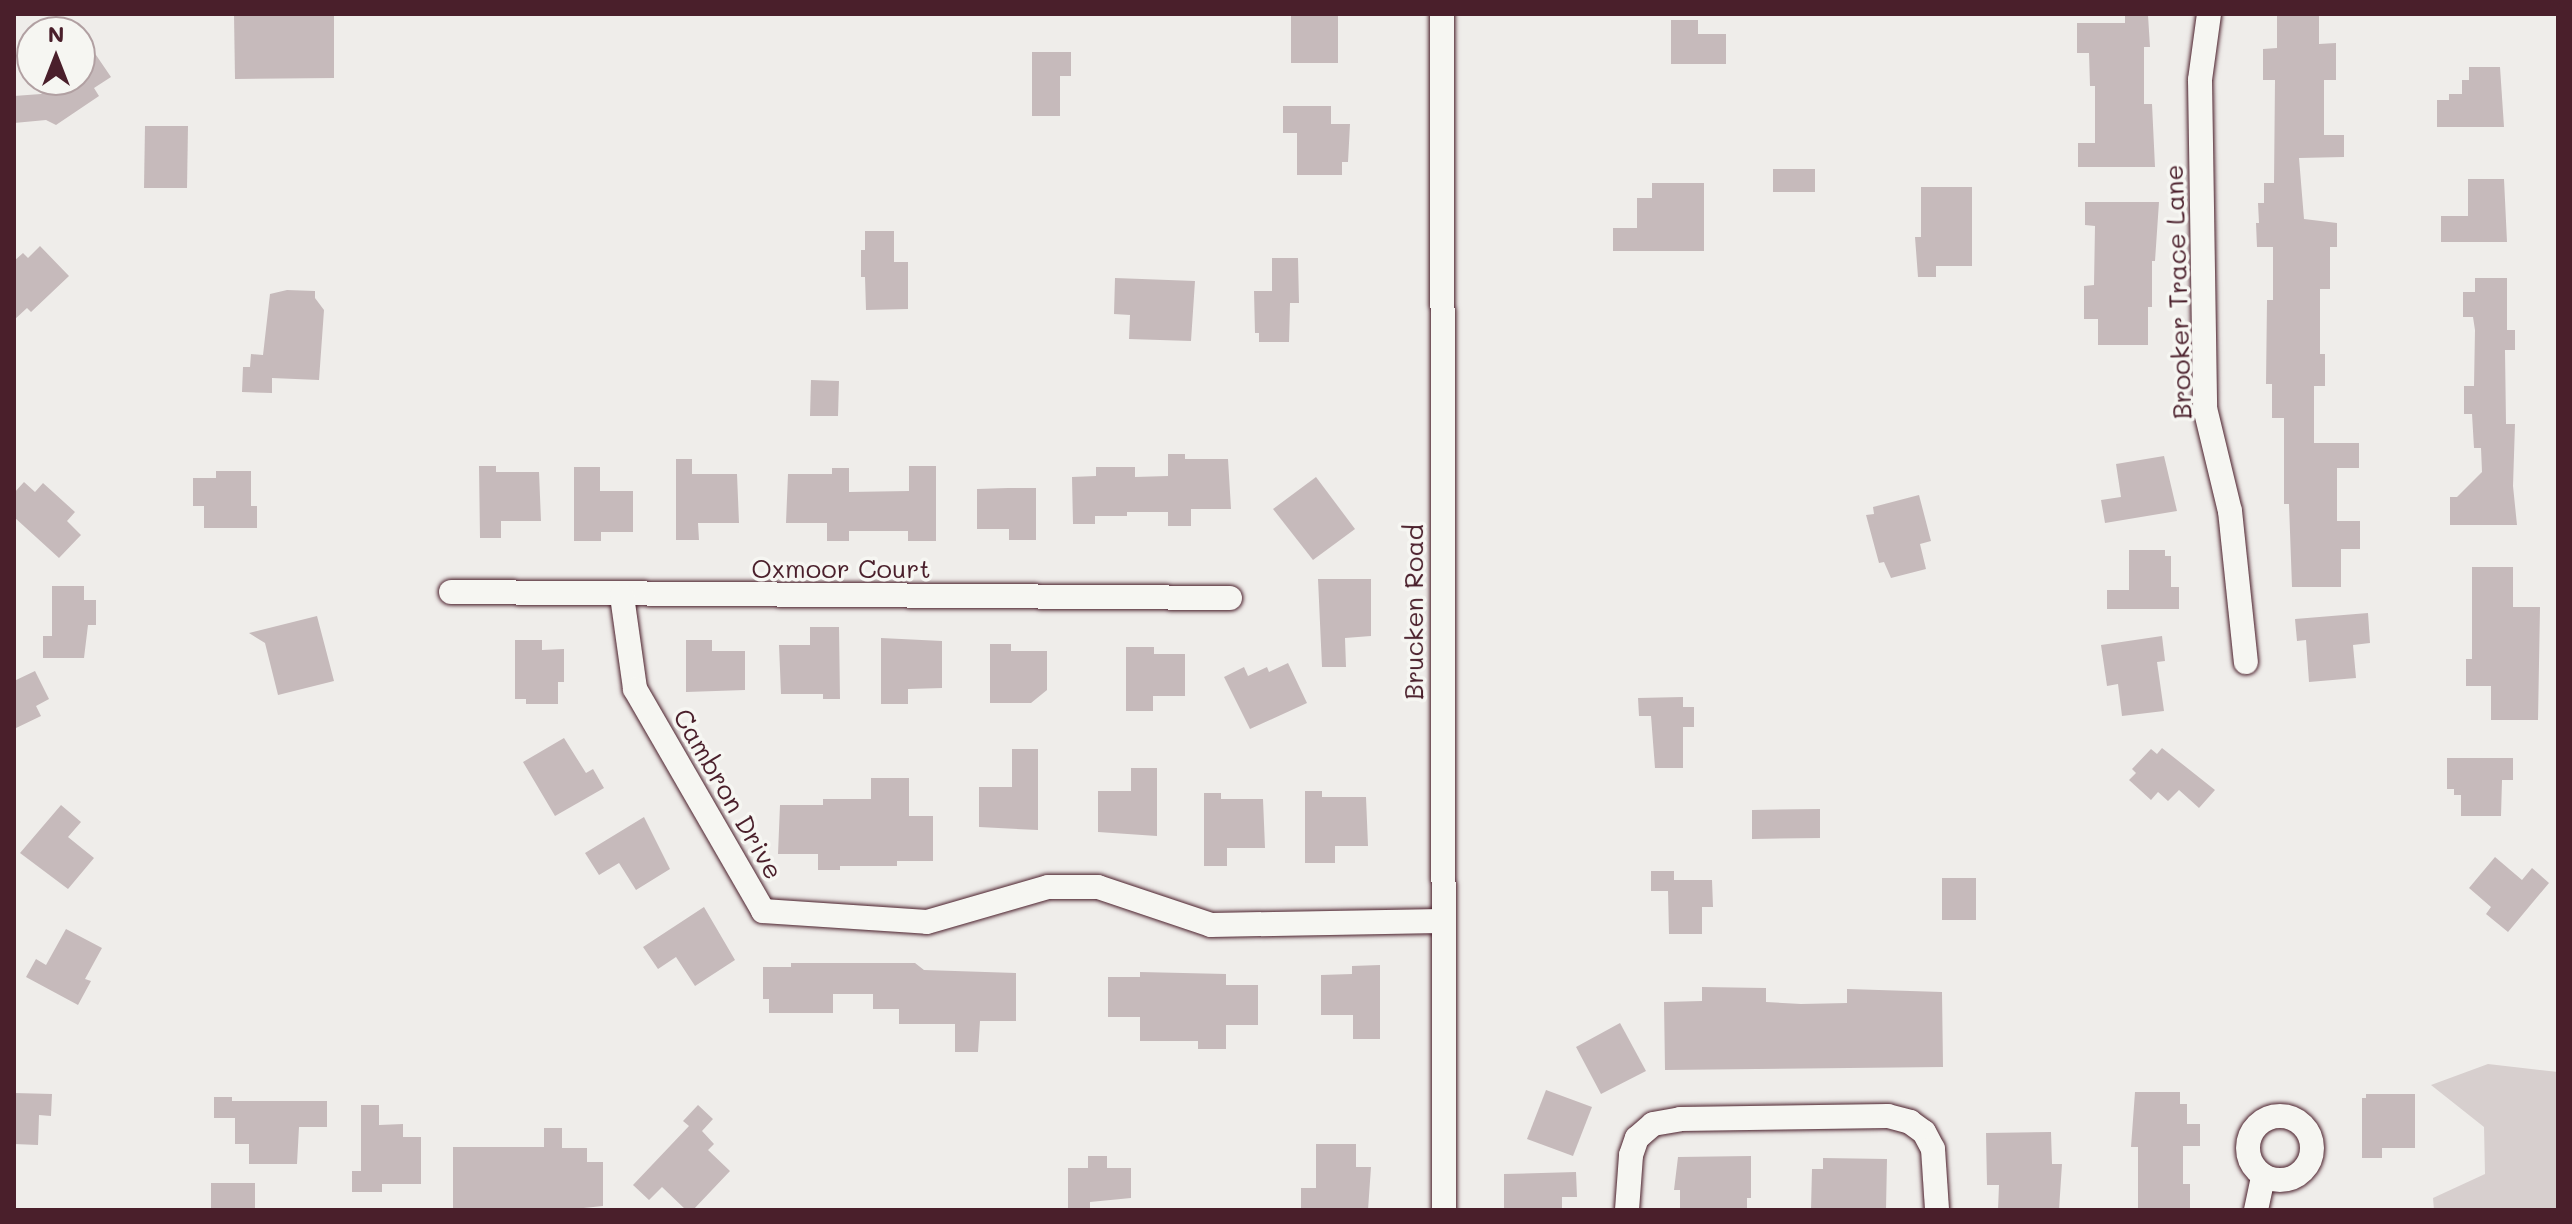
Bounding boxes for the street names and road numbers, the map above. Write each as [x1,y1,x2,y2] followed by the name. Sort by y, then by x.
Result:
[2158,164,2198,420] street label: Brooker Trace Lane
[1398,524,1430,700] street label: Brucken Road
[751,553,931,585] street label: Oxmoor Court
[667,703,789,885] street label: Cambron Drive

